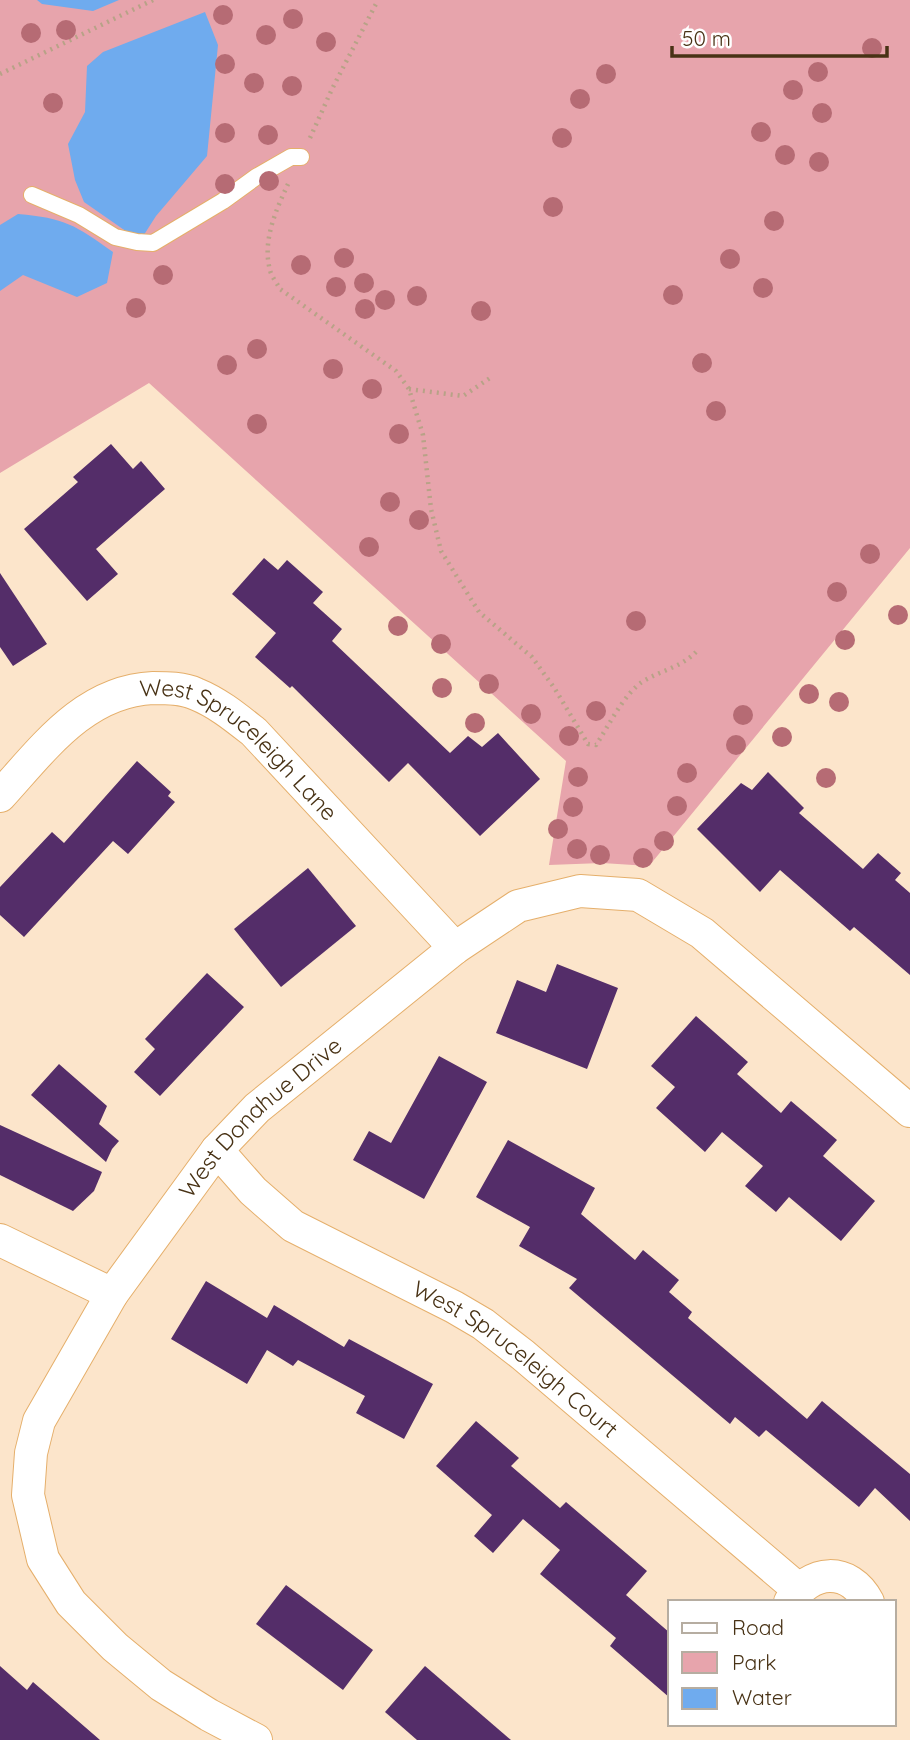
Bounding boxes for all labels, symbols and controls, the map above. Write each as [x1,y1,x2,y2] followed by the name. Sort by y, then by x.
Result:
[672,14,887,58] scale bar
[682,25,731,51] text: 50 m
[139,672,344,826] street label: West Spruceleigh Lane
[172,1030,347,1203] street label: West Donahue Drive
[408,1274,624,1444] street label: West Spruceleigh Court
[668,1600,896,1726] legend
[732,1614,784,1640] text: Road
[732,1649,776,1675] text: Park
[732,1684,792,1710] text: Water

